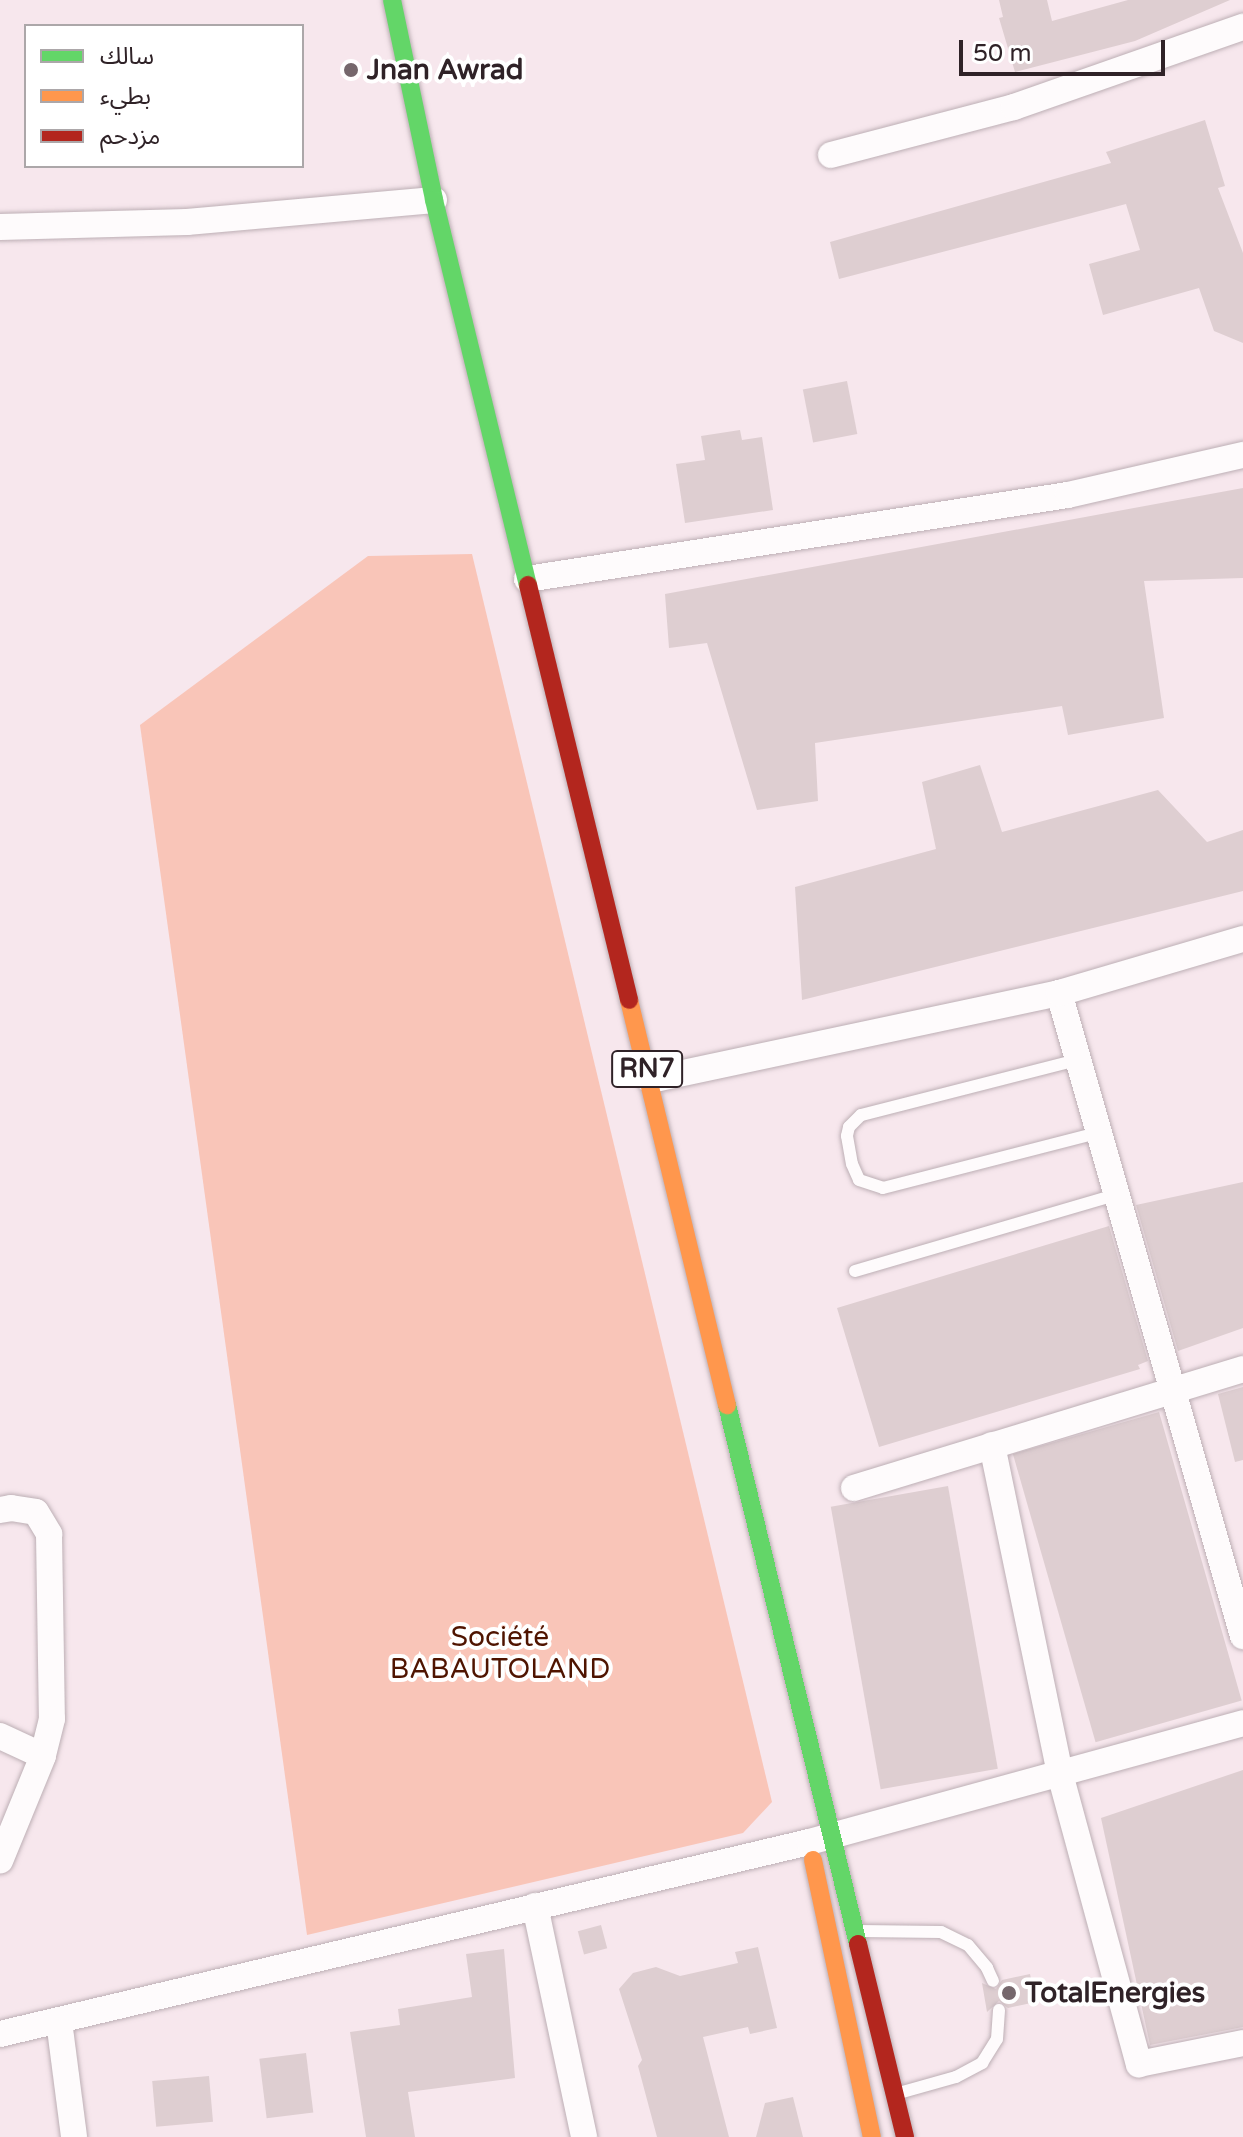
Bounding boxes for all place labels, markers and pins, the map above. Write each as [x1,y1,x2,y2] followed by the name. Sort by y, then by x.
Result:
[367,53,523,87] place label: Jnan Awrad
[342,61,360,79] marker: Jnan Awrad
[1025,1976,1205,2010] place label: TotalEnergies
[1000,1984,1018,2002] marker: TotalEnergies

